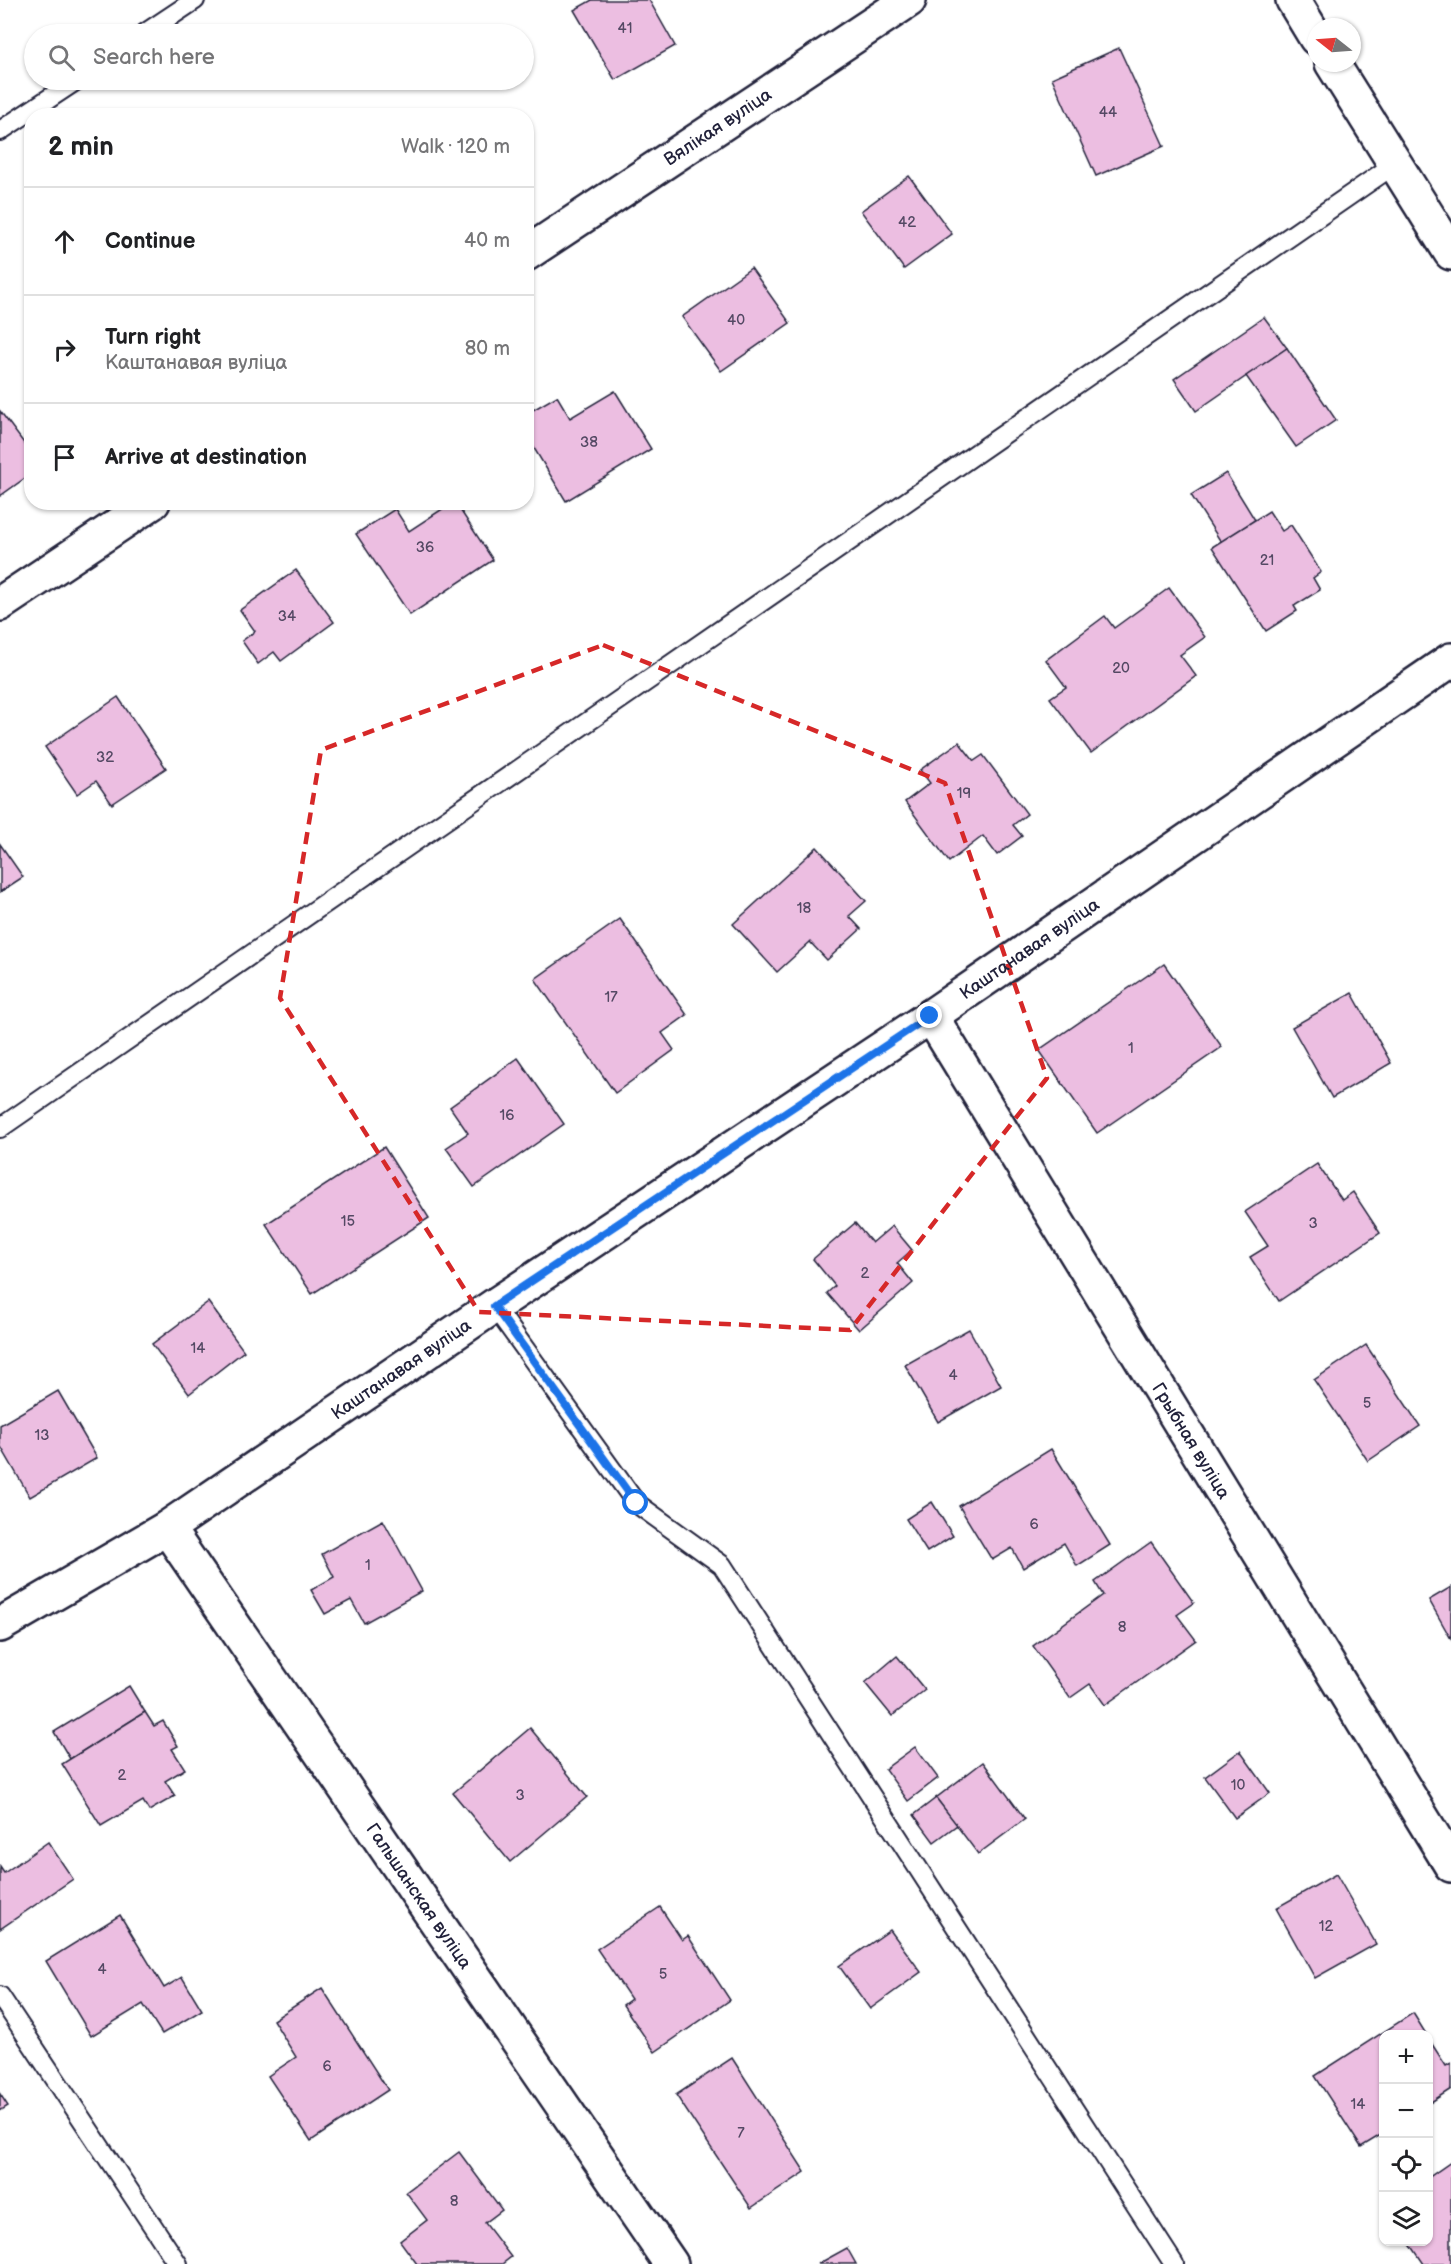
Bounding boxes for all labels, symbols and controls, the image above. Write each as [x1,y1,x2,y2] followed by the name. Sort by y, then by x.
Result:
[1307,18,1361,72] north arrow
[618,19,632,38] house number: 41
[24,24,534,90] search box
[45,41,78,74] icon: search
[93,44,215,71] text: Search here
[660,84,776,170] street label: Вялікая вуліца
[1099,103,1117,122] house number: 44
[48,132,114,163] text: 2 min
[401,135,510,159] text: Walk · 120 m
[898,213,916,232] house number: 42
[48,225,81,258] icon: ahead
[105,228,195,255] text: Continue
[464,229,510,253] text: 40 m
[727,311,745,330] house number: 40
[105,324,201,351] text: Turn right
[48,333,81,366] icon: right
[465,337,510,361] text: 80 m
[105,351,287,375] text: Каштанавая вуліца
[580,433,598,452] house number: 38
[48,441,81,474] icon: arrive
[105,444,307,471] text: Arrive at destination
[416,538,434,557] house number: 36
[1260,551,1274,570] house number: 21
[278,607,296,626] house number: 34
[1112,659,1130,678] house number: 20
[96,748,114,767] house number: 32
[957,784,971,803] house number: 19
[956,894,1104,1004] street label: Каштанавая вуліца
[797,899,812,918] house number: 18
[604,988,618,1007] house number: 17
[916,1002,942,1028] route end
[1128,1039,1134,1058] house number: 1
[500,1106,514,1125] house number: 16
[341,1212,355,1231] house number: 15
[1308,1214,1318,1233] house number: 3
[861,1264,870,1283] house number: 2
[327,1315,475,1424] street label: Каштанавая вуліца
[191,1339,205,1358] house number: 14
[948,1366,958,1385] house number: 4
[1147,1379,1234,1503] street label: Грыбная вуліца
[1363,1394,1371,1413] house number: 5
[34,1426,50,1445] house number: 13
[622,1489,648,1515] route start
[1029,1515,1039,1534] house number: 6
[365,1556,371,1575] house number: 1
[1118,1618,1127,1637] house number: 8
[118,1766,127,1785] house number: 2
[1231,1776,1245,1795] house number: 10
[515,1786,525,1805] house number: 3
[361,1819,476,1973] street label: Гальшанская вуліца
[1319,1917,1333,1936] house number: 12
[97,1960,107,1979] house number: 4
[659,1965,667,1984] house number: 5
[1379,2030,1433,2246] map controls
[1379,2030,1433,2084] button: +
[322,2057,332,2076] house number: 6
[1379,2084,1433,2138] button: −
[1351,2095,1365,2114] house number: 14
[737,2124,745,2143] house number: 7
[1379,2138,1433,2192] button: locate
[450,2192,459,2211] house number: 8
[1379,2192,1433,2246] button: layers

